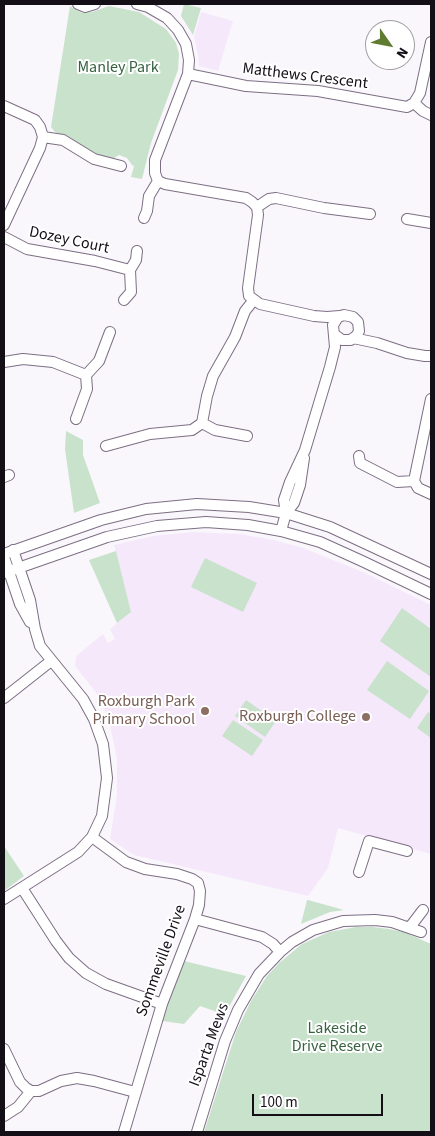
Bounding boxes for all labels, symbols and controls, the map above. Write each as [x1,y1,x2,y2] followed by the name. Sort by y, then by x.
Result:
[365,20,415,70] north arrow
[391,43,413,62] text: N
[77,58,159,78] park label: Manley Park
[241,60,369,94] street label: Matthews Crescent
[27,223,111,259] street label: Dozey Court
[93,692,195,730] place label: Roxburgh Park Primary School
[199,705,211,717] marker: Roxburgh Park Primary School
[239,707,356,727] place label: Roxburgh College
[360,711,372,723] marker: Roxburgh College
[133,903,191,1019] street label: Sommeville Drive
[186,1001,234,1089] street label: Isparta Mews
[292,1019,382,1057] park label: Lakeside Drive Reserve
[255,1084,386,1116] scale bar
[260,1092,298,1113] text: 100 m

